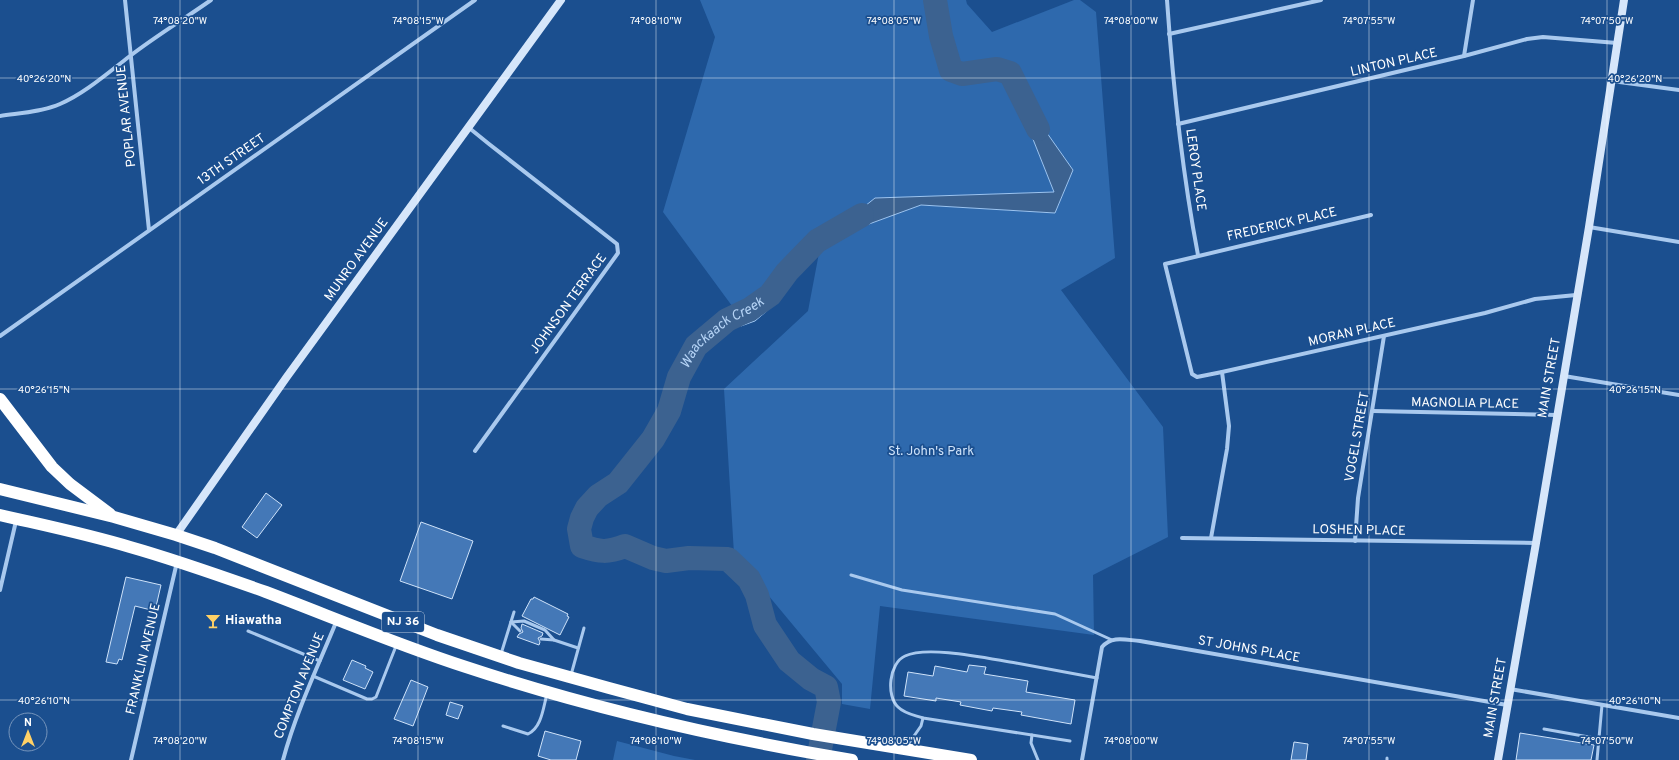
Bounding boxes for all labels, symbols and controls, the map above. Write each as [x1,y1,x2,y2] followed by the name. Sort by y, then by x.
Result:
[153,15,207,28] text: 74°08'20"W
[392,15,444,28] text: 74°08'15"W
[630,15,682,28] text: 74°08'10"W
[867,15,921,28] text: 74°08'05"W
[1104,15,1158,28] text: 74°08'00"W
[1343,15,1395,28] text: 74°07'55"W
[1580,15,1634,28] text: 74°07'50"W
[1349,45,1439,81] street label: LINTON PLACE
[114,64,140,168] street label: POPLAR AVENUE
[17,73,71,86] text: 40°26'20"N
[1608,73,1662,86] text: 40°26'20"N
[1181,128,1209,212] street label: LEROY PLACE
[195,131,269,189] street label: 13TH STREET
[1225,205,1339,245] street label: FREDERICK PLACE
[322,215,392,305] street label: MUNRO AVENUE
[527,251,611,357] street label: JOHNSON TERRACE
[677,293,768,371] water label: Waackaack Creek
[1307,315,1397,351] street label: MORAN PLACE
[1535,337,1565,419] street label: MAIN STREET
[18,384,70,397] text: 40°26'15"N
[1609,384,1661,397] text: 40°26'15"N
[1342,391,1374,483] street label: VOGEL STREET
[1411,395,1519,413] street label: MAGNOLIA PLACE
[888,444,974,460] park label: St. John's Park
[1312,522,1406,540] street label: LOSHEN PLACE
[123,602,165,716] street label: FRANKLIN AVENUE
[204,612,222,630] bar icon: Hiawatha
[382,612,424,632] road number: NJ 36
[225,613,282,629] place label: Hiawatha
[271,630,329,742] street label: COMPTON AVENUE
[1197,633,1301,667] street label: ST JOHNS PLACE
[1481,657,1511,739] street label: MAIN STREET
[18,695,70,708] text: 40°26'10"N
[1609,695,1661,708] text: 40°26'10"N
[8,712,48,752] north arrow
[24,716,32,730] text: N
[153,735,207,748] text: 74°08'20"W
[392,735,444,748] text: 74°08'15"W
[630,735,682,748] text: 74°08'10"W
[867,735,921,748] text: 74°08'05"W
[1104,735,1158,748] text: 74°08'00"W
[1343,735,1395,748] text: 74°07'55"W
[1580,735,1634,748] text: 74°07'50"W

